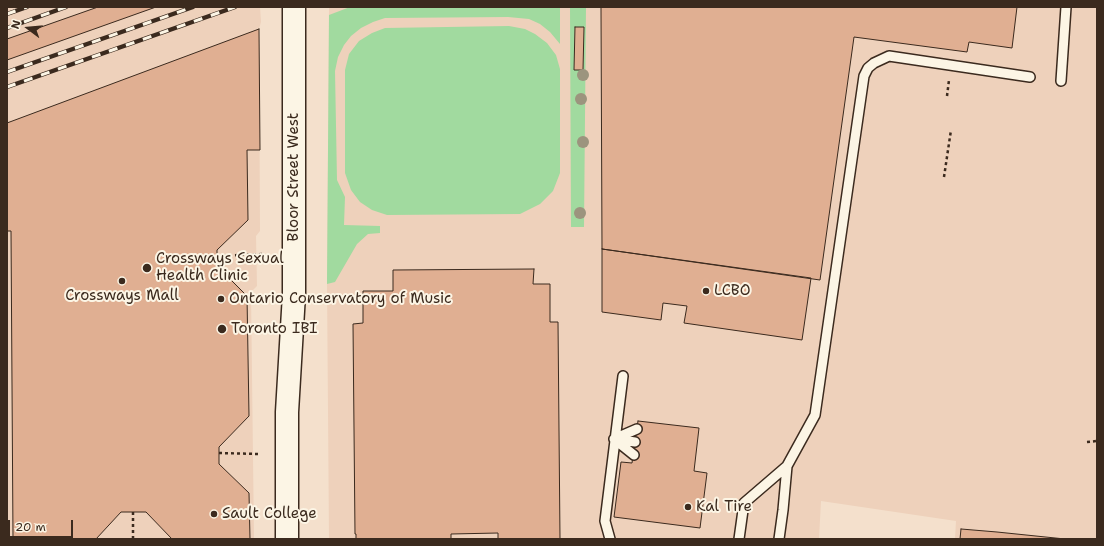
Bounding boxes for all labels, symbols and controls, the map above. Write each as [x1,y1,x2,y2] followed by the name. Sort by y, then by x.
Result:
[8,8,48,48] north arrow
[8,18,24,31] text: N
[285,113,303,241] street label: Bloor Street West
[156,250,284,285] place label: Crossways Sexual Health Clinic
[141,262,153,274] marker: Crossways Sexual Health Clinic
[117,276,127,286] marker: Crossways Mall
[714,282,751,300] place label: LCBO
[701,286,711,296] marker: LCBO
[65,287,179,305] place label: Crossways Mall
[229,290,452,308] place label: Ontario Conservatory of Music
[216,294,226,304] marker: Ontario Conservatory of Music
[231,320,318,338] place label: Toronto IBI
[216,323,228,335] marker: Toronto IBI
[696,498,752,516] place label: Kal Tire
[683,502,693,512] marker: Kal Tire
[222,505,317,523] place label: Sault College
[209,509,219,519] marker: Sault College
[10,512,75,538] scale bar
[15,519,46,535] text: 20 m

